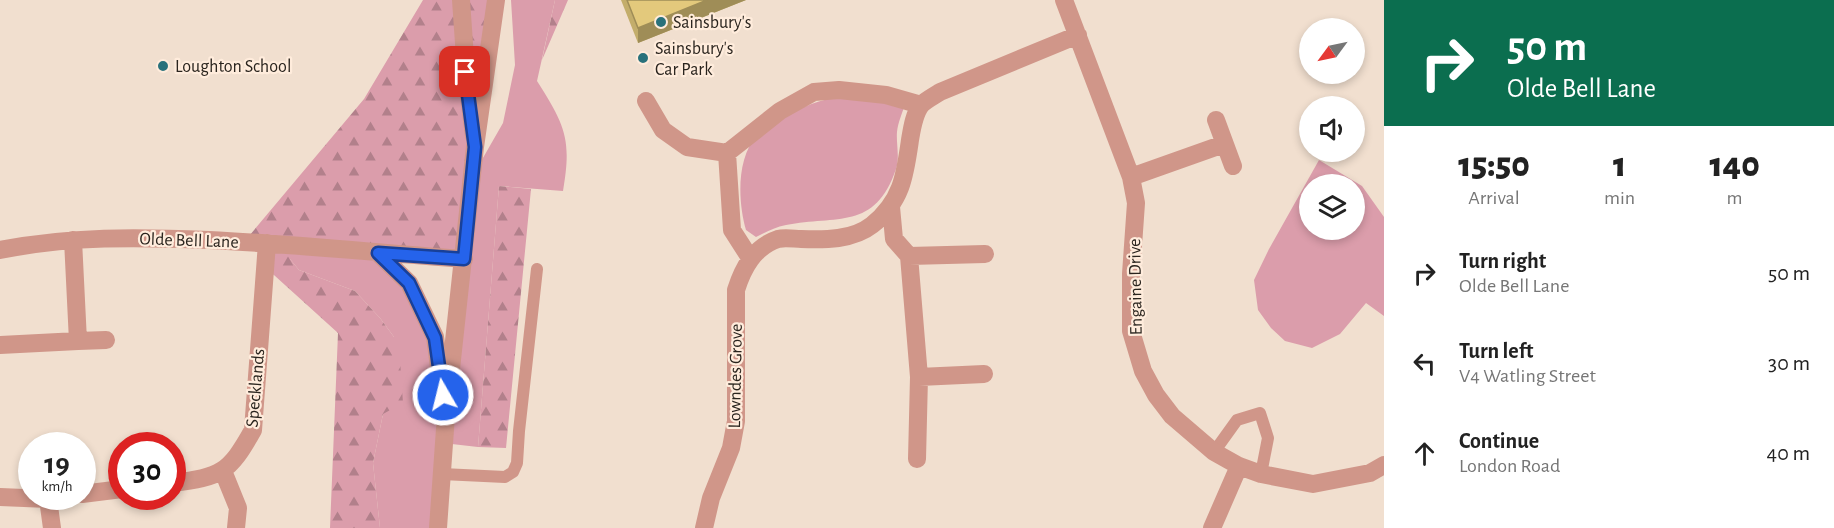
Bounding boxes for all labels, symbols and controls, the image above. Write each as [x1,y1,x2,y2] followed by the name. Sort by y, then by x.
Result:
[673,14,751,32] place label: Sainsbury's
[654,15,668,29] marker: Sainsbury's
[1299,18,1365,84] north arrow
[1299,18,1365,240] map controls
[1408,24,1486,102] icon: right
[1507,26,1587,68] text: 50 m
[655,40,733,79] place label: Sainsbury's Car Park
[439,46,490,97] pin
[636,51,650,65] marker: Sainsbury's Car Park
[448,55,481,88] icon: arrive
[175,58,291,76] place label: Loughton School
[156,59,170,73] marker: Loughton School
[1507,75,1656,102] text: Olde Bell Lane
[1299,96,1365,162] button: sound
[1458,147,1530,183] text: 15:50
[1613,147,1626,183] text: 1
[1709,147,1760,183] text: 140
[1299,174,1365,240] button: layers
[1468,188,1520,208] text: Arrival
[1604,188,1635,208] text: min
[1727,188,1743,208] text: m
[139,230,239,252] street label: Olde Bell Lane
[1126,238,1146,336] street label: Engaine Drive
[1459,250,1546,272] text: Turn right
[1408,257,1441,290] icon: right
[1768,262,1810,284] text: 50 m
[1459,276,1569,296] text: Olde Bell Lane
[726,323,746,429] street label: Lowndes Grove
[1459,340,1533,362] text: Turn left
[1408,347,1441,380] icon: left
[244,348,268,428] street label: Specklands
[1768,352,1810,374] text: 30 m
[411,363,475,427] position arrow
[1459,366,1596,386] text: V4 Watling Street
[1459,430,1539,452] text: Continue
[108,432,186,510] speed limit sign: 30
[1408,437,1441,470] icon: ahead
[1767,442,1810,464] text: 40 m
[44,449,70,479] text: 19
[1459,456,1560,476] text: London Road
[42,479,72,494] text: km/h

